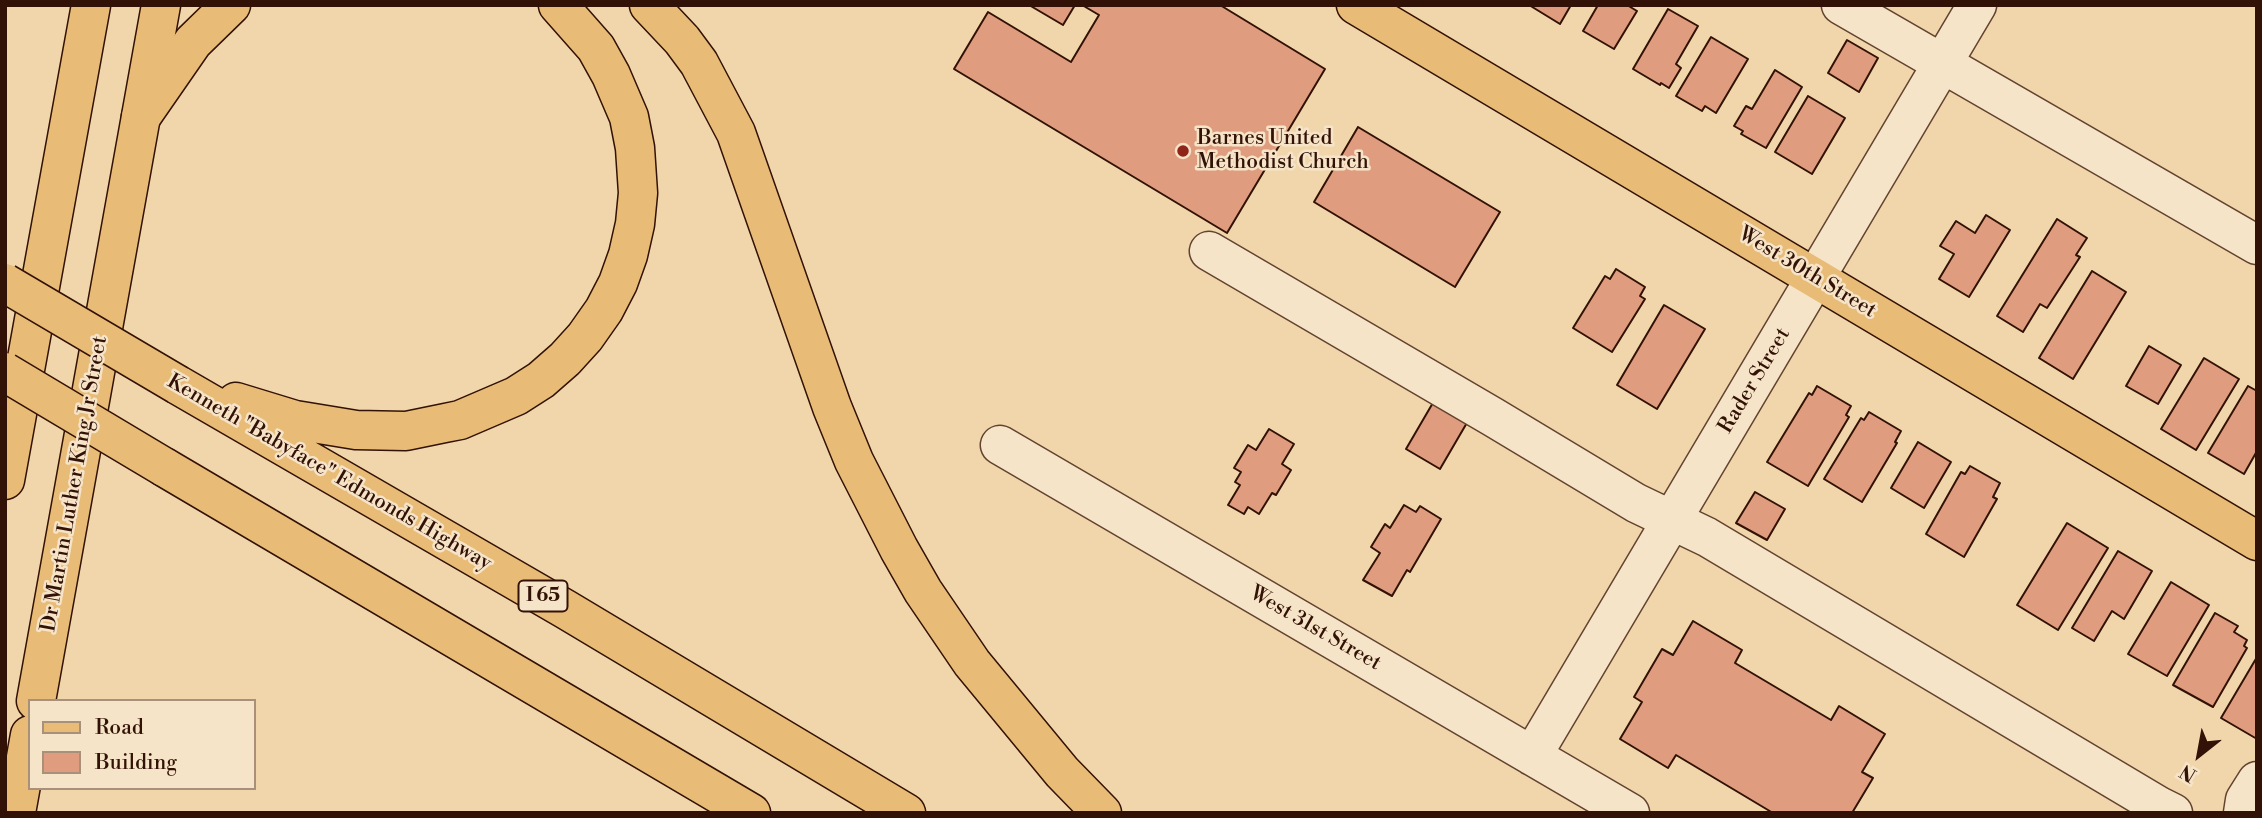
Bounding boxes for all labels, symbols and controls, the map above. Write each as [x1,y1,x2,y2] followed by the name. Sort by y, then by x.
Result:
[1197,126,1369,176] place label: Barnes United Methodist Church
[1175,143,1191,159] marker: Barnes United Methodist Church
[1733,222,1881,324] street label: West 30th Street
[1714,324,1796,438] street label: Rader Street
[37,334,113,634] street label: Dr Martin Luther King Jr Street
[162,369,496,577] street label: Kenneth "Babyface" Edmonds Highway
[518,580,568,611] road number: I 65
[1245,581,1385,677] street label: West 31st Street
[28,699,256,790] legend
[95,715,144,741] text: Road
[2164,720,2234,790] north arrow
[95,750,177,776] text: Building
[2176,759,2201,787] text: N

